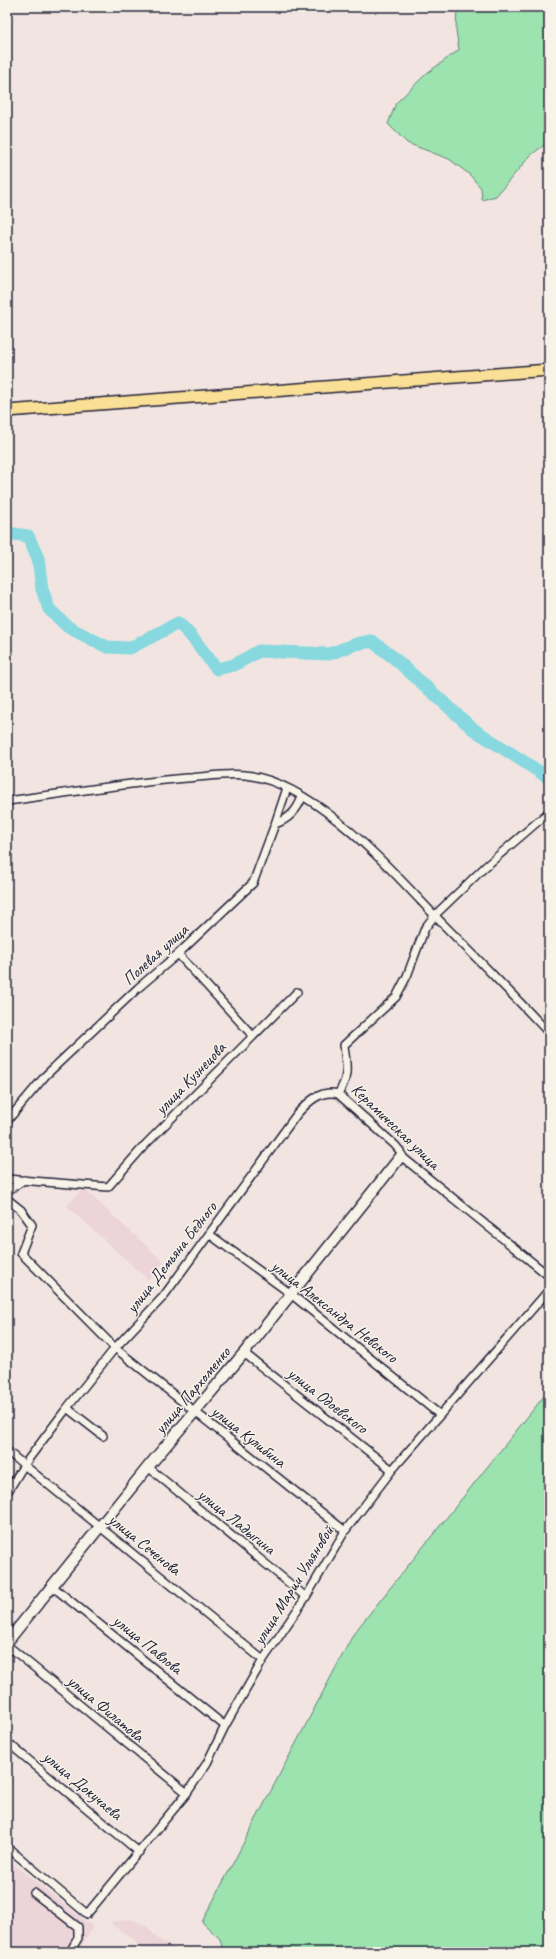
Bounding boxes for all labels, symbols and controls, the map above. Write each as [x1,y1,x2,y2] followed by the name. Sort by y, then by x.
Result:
[118,918,194,989] street label: Полевая улица
[150,1037,231,1120] street label: улица Кузнецова
[347,1079,446,1175] street label: Керамическая улица
[121,1197,222,1318] street label: улица Демьяна Бедного
[266,1255,403,1368] street label: улица Александра Невского
[149,1342,236,1439] street label: улица Пархоменко
[283,1362,373,1439] street label: улица Одоевского
[206,1400,291,1473] street label: улица Кулибина
[193,1483,281,1560] street label: улица Ладыгина
[104,1508,186,1581] street label: улица Сеченова
[248,1521,339,1650] street label: улица Марии Ульяновой
[108,1609,188,1680] street label: улица Павлова
[62,1670,150,1748] street label: улица Филатова
[38,1746,127,1825] street label: улица Докучаева

